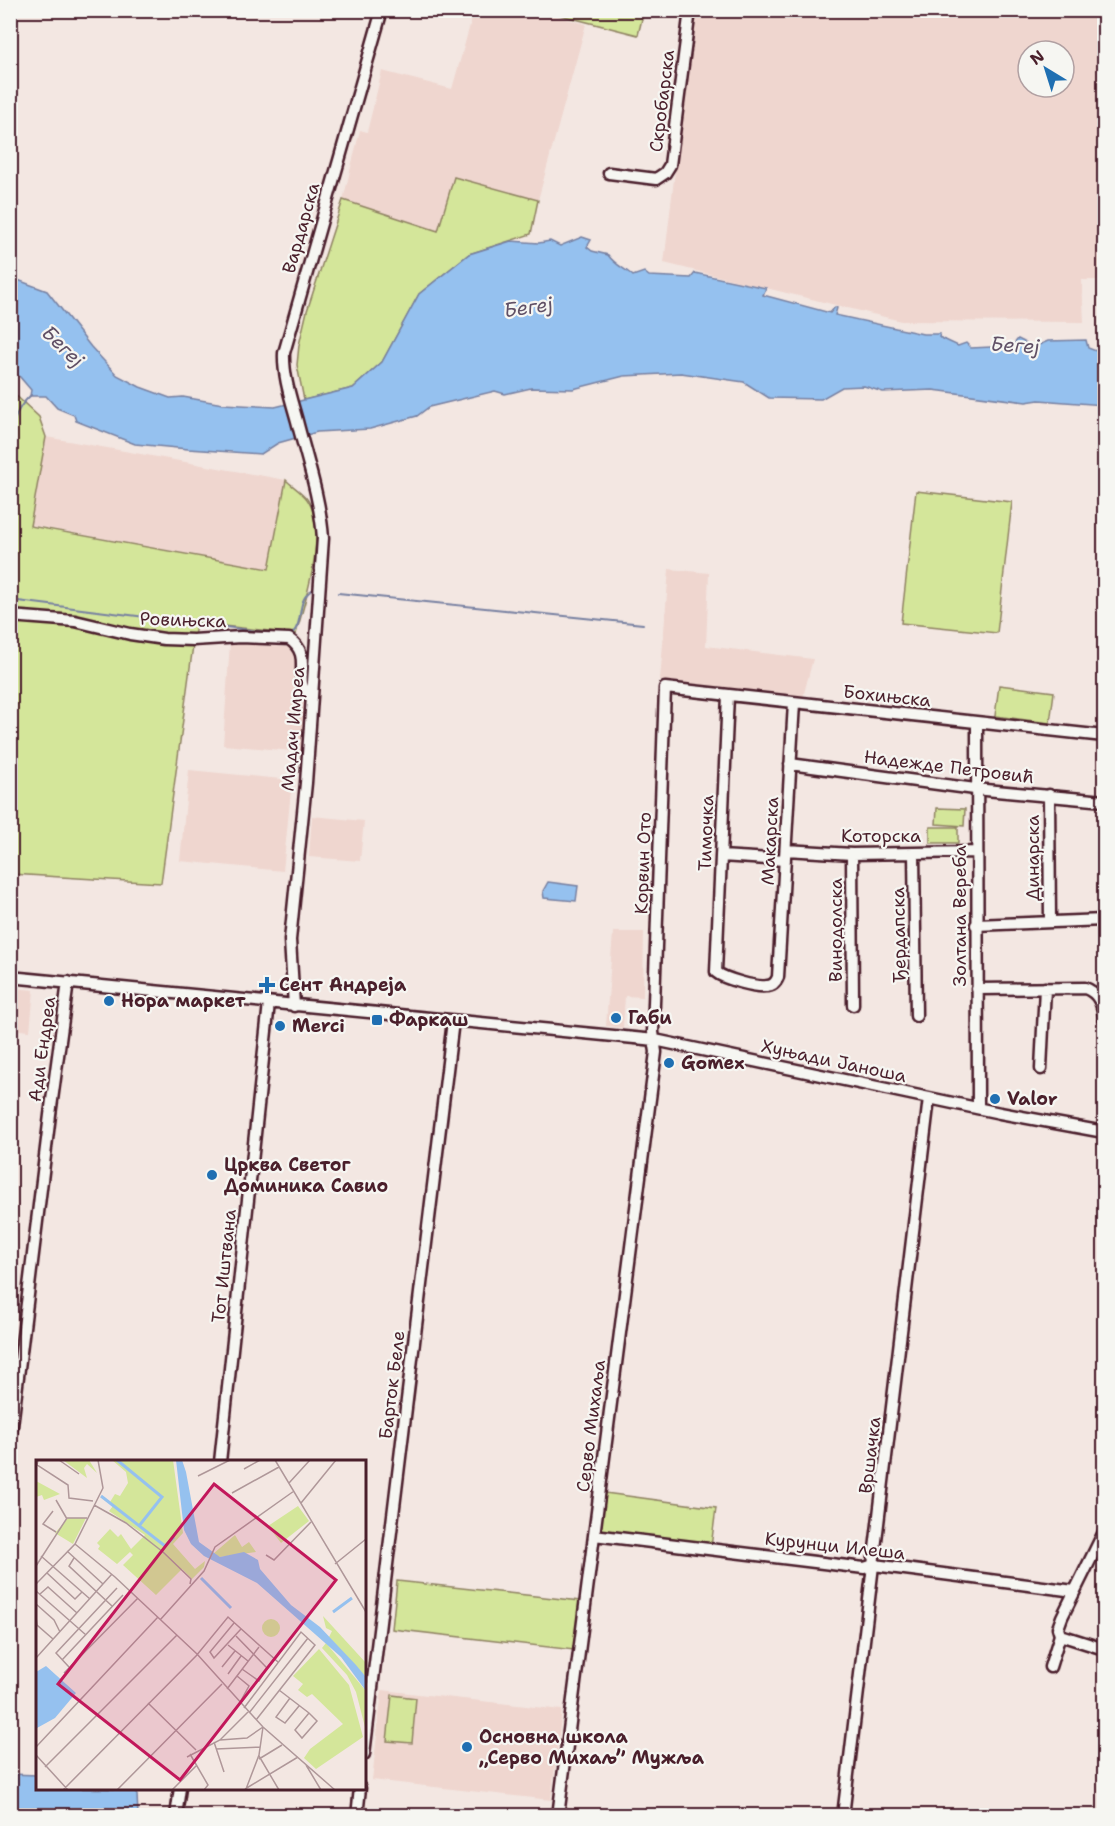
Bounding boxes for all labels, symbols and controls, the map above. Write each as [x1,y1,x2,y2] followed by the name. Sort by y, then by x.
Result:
[1016,39,1076,99] north arrow
[1026,45,1049,70] text: N
[644,49,680,153] street label: Скробарска
[277,180,325,276] street label: Вардарска
[502,291,555,323] water label: Бегеј
[36,320,90,373] water label: Бегеј
[990,330,1041,360] water label: Бегеј
[139,606,227,634] street label: Ровињска
[276,666,310,792] street label: Мадач Имреа
[842,679,932,713] street label: Бохињска
[862,745,1036,789] street label: Надежде Петровић
[693,795,719,871] street label: Тимочка
[756,796,784,886] street label: Макарска
[629,811,657,915] street label: Корвин Ото
[1021,815,1045,901] street label: Динарска
[841,824,921,848] street label: Которска
[948,845,972,987] street label: Золтана Вереба
[824,878,848,982] street label: Винодолска
[886,887,912,983] street label: Ђердапска
[279,973,407,997] place label: Сент Андреја
[260,978,274,992] marker: Сент Андреја
[121,989,246,1013] place label: Нора маркет
[102,994,116,1008] marker: Нора маркет
[23,995,61,1103] street label: Ади Ендреа
[628,1006,672,1030] place label: Габи
[389,1008,469,1032] place label: Фаркаш
[609,1011,623,1025] marker: Габи
[370,1013,384,1027] marker: Фаркаш
[292,1014,345,1038] place label: Merci
[273,1019,287,1033] marker: Merci
[759,1034,909,1088] street label: Хуњади Јаноша
[681,1051,745,1075] place label: Gomex
[662,1056,676,1070] marker: Gomex
[1007,1087,1058,1111] place label: Valor
[988,1092,1002,1106] marker: Valor
[224,1153,388,1198] place label: Црква Светог Доминика Савио
[205,1168,219,1182] marker: Црква Светог Доминика Савио
[206,1208,242,1324] street label: Тот Иштвана
[373,1329,411,1441] street label: Барток Беле
[571,1358,611,1494] street label: Серво Михаља
[853,1415,887,1495] street label: Вршачка
[36,1460,366,1790] inset map
[764,1527,906,1565] street label: Курунци Илеша
[479,1725,705,1770] place label: Основна школа „Серво Михаљ” Мужља
[460,1740,474,1754] marker: Основна школа „Серво Михаљ” Мужља

